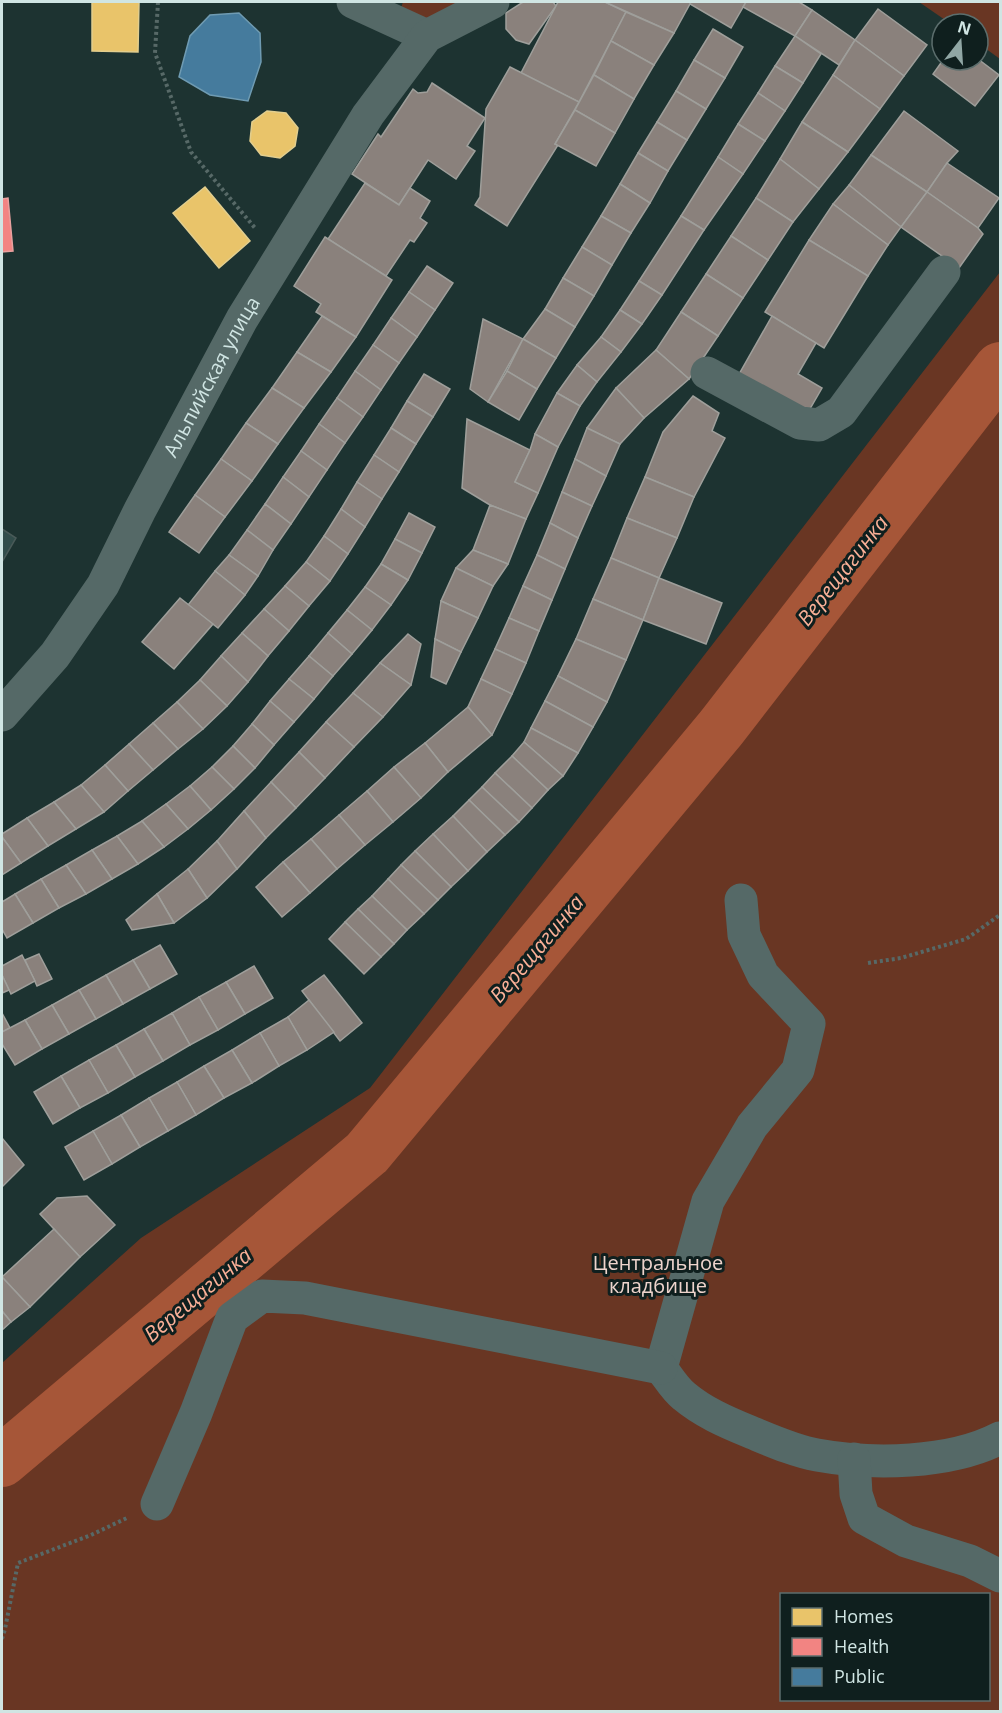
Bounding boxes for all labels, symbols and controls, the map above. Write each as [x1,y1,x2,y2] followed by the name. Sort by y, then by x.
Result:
[930,12,990,72] north arrow
[955,15,974,40] text: N
[157,291,266,461] street label: Альпийская улица
[790,510,894,631] water label: Верещагинка
[483,889,590,1008] water label: Верещагинка
[138,1241,257,1347] water label: Верещагинка
[593,1249,723,1299] park label: Центральное кладбище
[780,1593,990,1701] legend
[834,1604,893,1628] text: Homes
[834,1634,889,1658] text: Health
[834,1664,885,1688] text: Public

